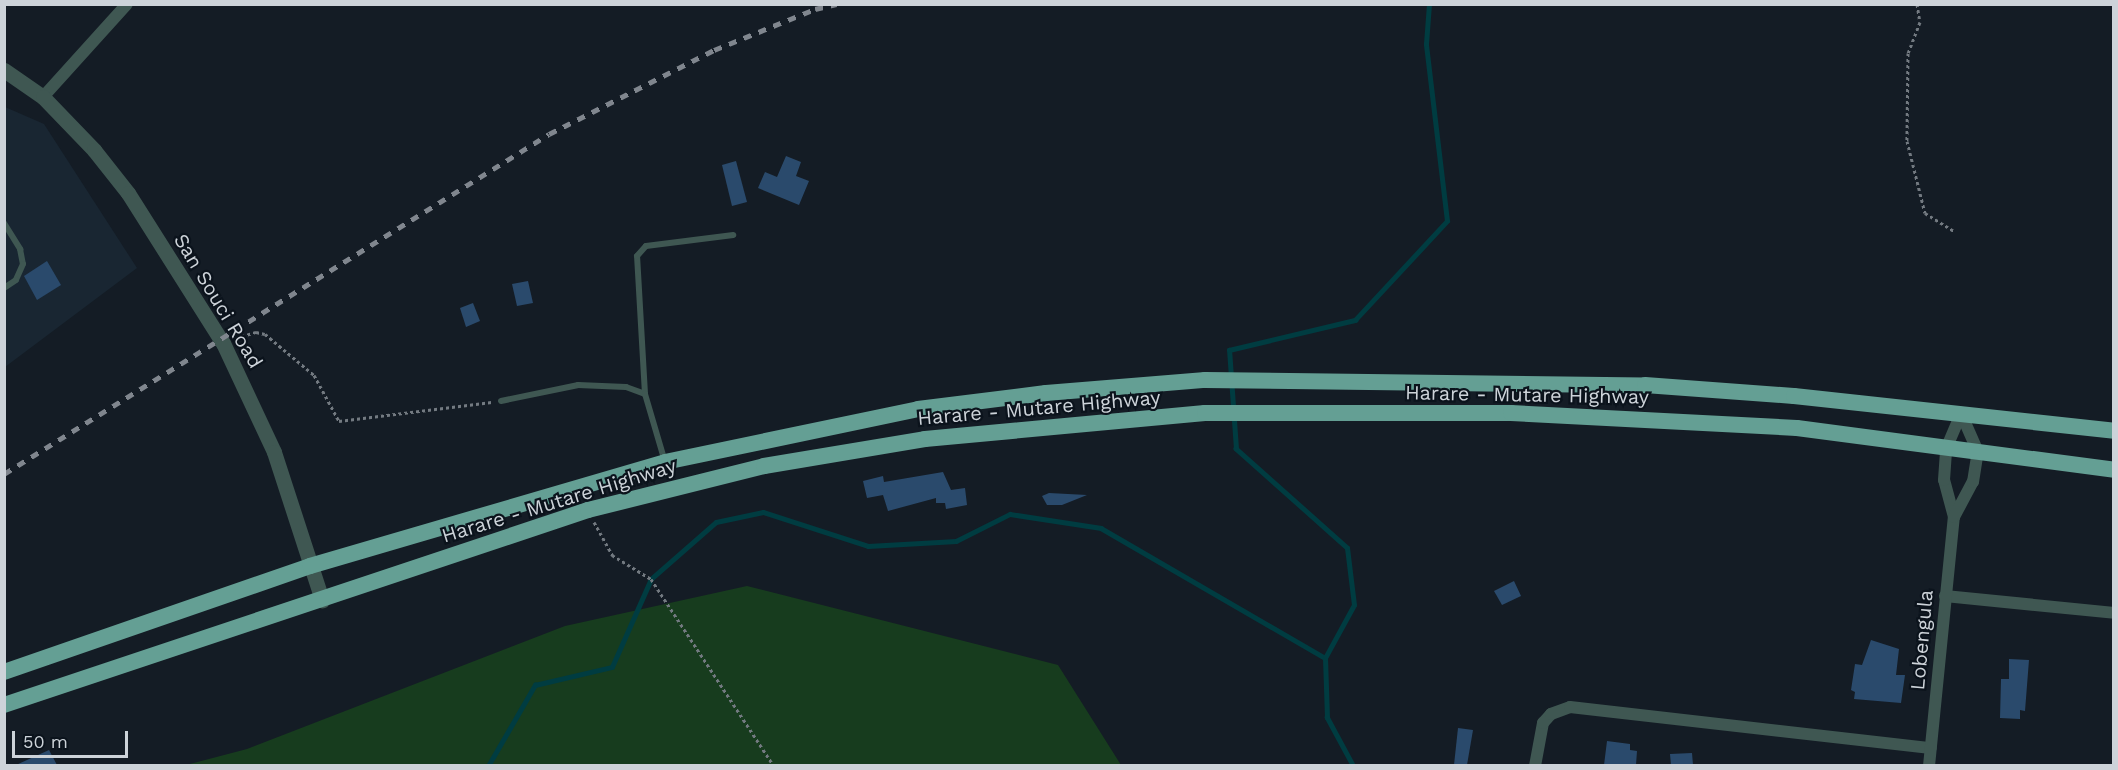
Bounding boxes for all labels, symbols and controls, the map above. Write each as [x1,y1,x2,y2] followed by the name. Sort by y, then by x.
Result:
[168,229,268,373] street label: San Souci Road
[1405,381,1649,409] street label: Harare - Mutare Highway
[916,385,1162,431] street label: Harare - Mutare Highway
[439,454,679,548] street label: Harare - Mutare Highway
[1906,589,1938,691] street label: Lobengula
[15,719,130,757] scale bar
[23,731,68,752] text: 50 m

